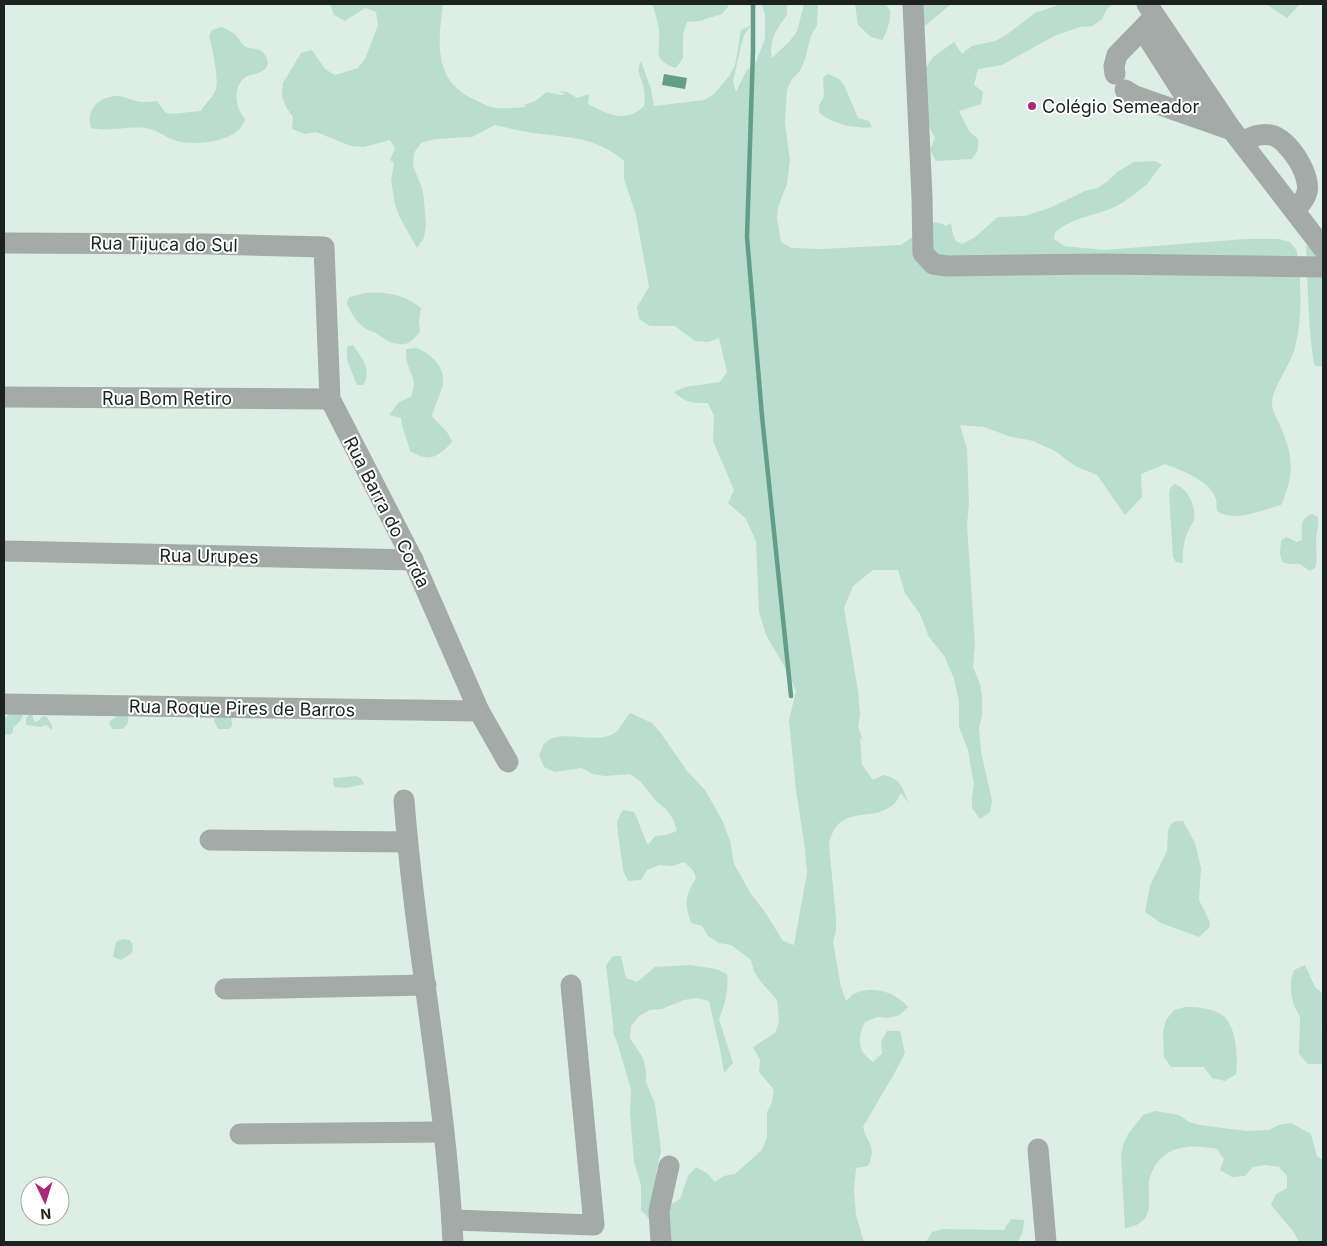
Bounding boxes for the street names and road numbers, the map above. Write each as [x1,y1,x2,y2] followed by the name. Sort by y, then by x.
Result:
[90,232,238,256] street label: Rua Tijuca do Sul
[102,388,232,409] street label: Rua Bom Retiro
[340,433,434,591] street label: Rua Barra do Corda
[159,545,259,567] street label: Rua Urupes
[129,696,355,720] street label: Rua Roque Pires de Barros

